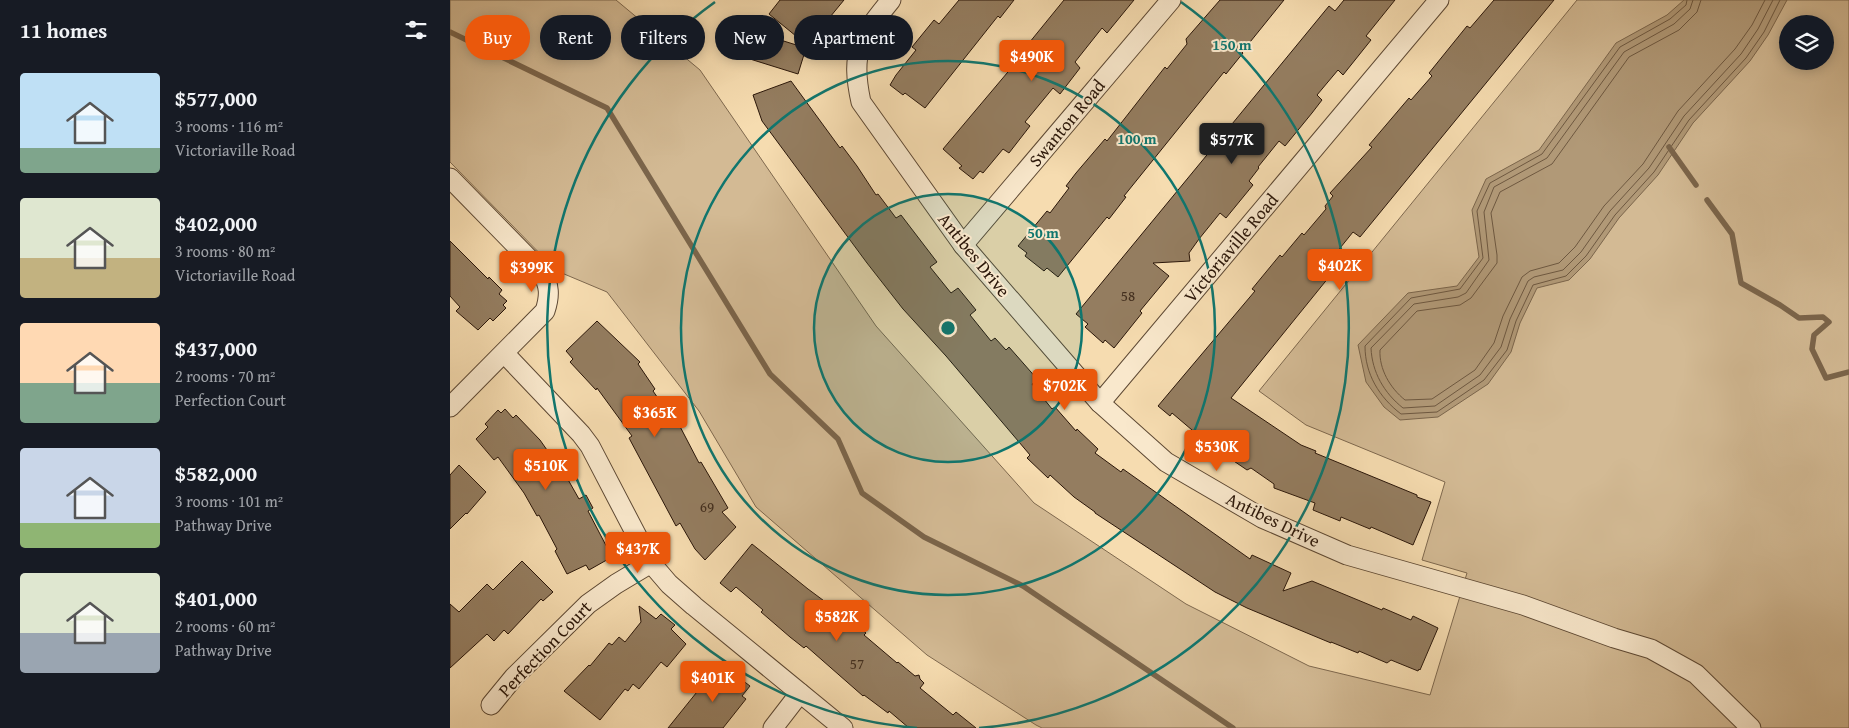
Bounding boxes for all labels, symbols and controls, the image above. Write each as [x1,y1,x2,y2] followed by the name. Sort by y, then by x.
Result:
[20,15,107,46] text: 11 homes
[465,15,530,60] chip: Buy
[540,15,611,60] chip: Rent
[621,15,705,60] chip: Filters
[715,15,784,60] chip: New
[794,15,913,60] chip: Apartment
[1779,15,1834,70] map controls
[1779,15,1834,70] button: layers
[402,16,430,44] icon: filters
[1212,34,1252,55] text: 150 m
[997,39,1067,82] pin: $490K
[1010,44,1054,68] text: $490K
[1022,73,1112,172] street label: Swanton Road
[175,83,257,114] text: $577,000
[60,93,120,153] icon: home
[175,114,283,138] text: 3 rooms · 116 m²
[1197,122,1267,165] pin: $577K
[1210,127,1254,151] text: $577K
[1117,128,1157,149] text: 100 m
[175,138,295,162] text: Victoriaville Road
[1177,187,1285,308] street label: Victoriaville Road
[932,207,1017,303] street label: Antibes Drive
[175,208,257,239] text: $402,000
[60,218,120,278] icon: home
[1027,222,1059,243] text: 50 m
[175,239,275,263] text: 3 rooms · 80 m²
[1305,248,1375,291] pin: $402K
[497,250,567,293] pin: $399K
[1318,253,1362,277] text: $402K
[510,255,554,279] text: $399K
[175,263,295,287] text: Victoriaville Road
[1121,285,1135,306] house number: 58
[939,319,957,337] centre of rings
[175,333,257,364] text: $437,000
[60,343,120,403] icon: home
[175,364,275,388] text: 2 rooms · 70 m²
[1030,368,1100,411] pin: $702K
[1043,373,1087,397] text: $702K
[175,388,286,412] text: Perfection Court
[620,396,690,438] pin: $365K
[633,400,677,424] text: $365K
[1182,430,1252,472] pin: $530K
[1195,434,1239,458] text: $530K
[511,448,581,491] pin: $510K
[524,453,568,477] text: $510K
[175,458,257,489] text: $582,000
[60,468,120,528] icon: home
[1222,485,1325,554] street label: Antibes Drive
[175,489,283,513] text: 3 rooms · 101 m²
[700,496,714,517] house number: 69
[175,513,272,537] text: Pathway Drive
[603,532,673,574] pin: $437K
[616,536,660,560] text: $437K
[175,583,257,614] text: $401,000
[60,593,120,653] icon: home
[492,594,598,703] street label: Perfection Court
[802,600,872,642] pin: $582K
[815,604,859,628] text: $582K
[175,614,275,638] text: 2 rooms · 60 m²
[175,638,272,662] text: Pathway Drive
[850,653,864,674] house number: 57
[678,660,748,703] pin: $401K
[691,665,735,689] text: $401K

